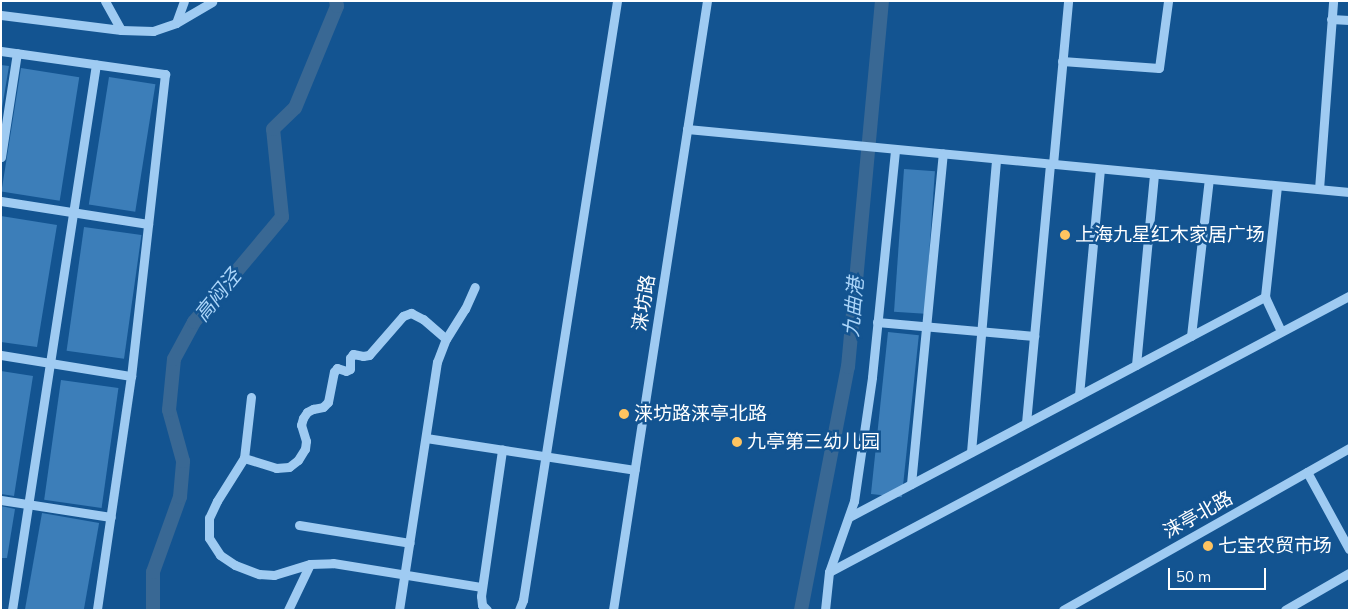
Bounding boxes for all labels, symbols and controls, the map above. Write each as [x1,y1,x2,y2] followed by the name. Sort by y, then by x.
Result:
[1075,224,1265,246] place label: 上海九星红木家居广场
[1059,229,1071,241] marker: 上海九星红木家居广场
[189,264,245,326] water label: 高闷泾
[628,273,660,333] street label: 涞坊路
[838,276,868,338] water label: 九曲港
[634,403,767,425] place label: 涞坊路涞亭北路
[618,408,630,420] marker: 涞坊路涞亭北路
[747,431,880,453] place label: 九亭第三幼儿园
[731,436,743,448] marker: 九亭第三幼儿园
[1159,487,1237,543] street label: 涞亭北路
[1218,535,1332,557] place label: 七宝农贸市场
[1202,540,1214,552] marker: 七宝农贸市场
[1170,558,1268,590] scale bar
[1176,567,1211,586] text: 50 m

